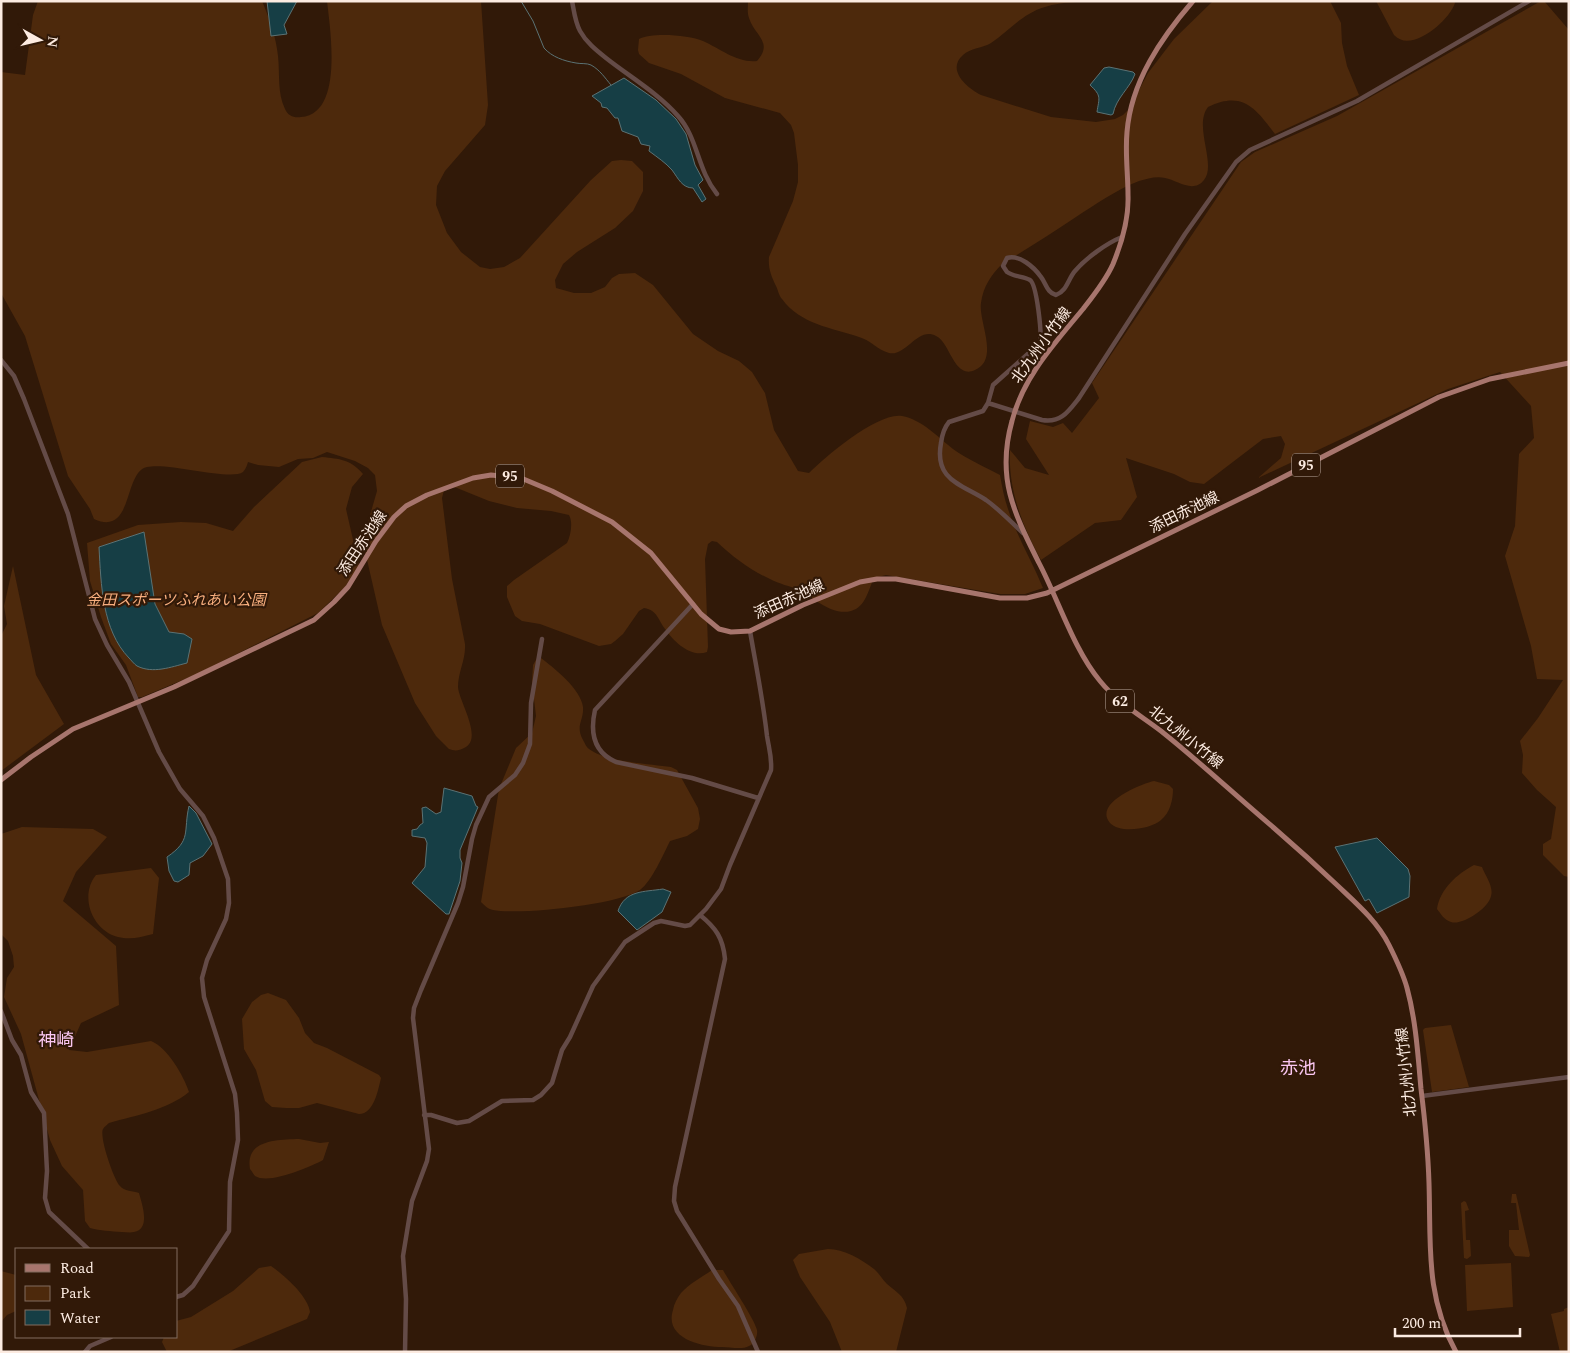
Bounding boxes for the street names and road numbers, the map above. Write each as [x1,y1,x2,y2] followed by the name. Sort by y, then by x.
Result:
[1006,302,1077,388] street label: 北九州小竹線
[1292,454,1320,476] road number: 95
[496,464,524,488] road number: 95
[1145,486,1223,539] street label: 添田赤池線
[332,506,393,581] street label: 添田赤池線
[750,574,828,625] street label: 添田赤池線
[1106,689,1134,712] road number: 62
[1143,700,1228,775] street label: 北九州小竹線
[1390,1026,1423,1118] street label: 北九州小竹線

